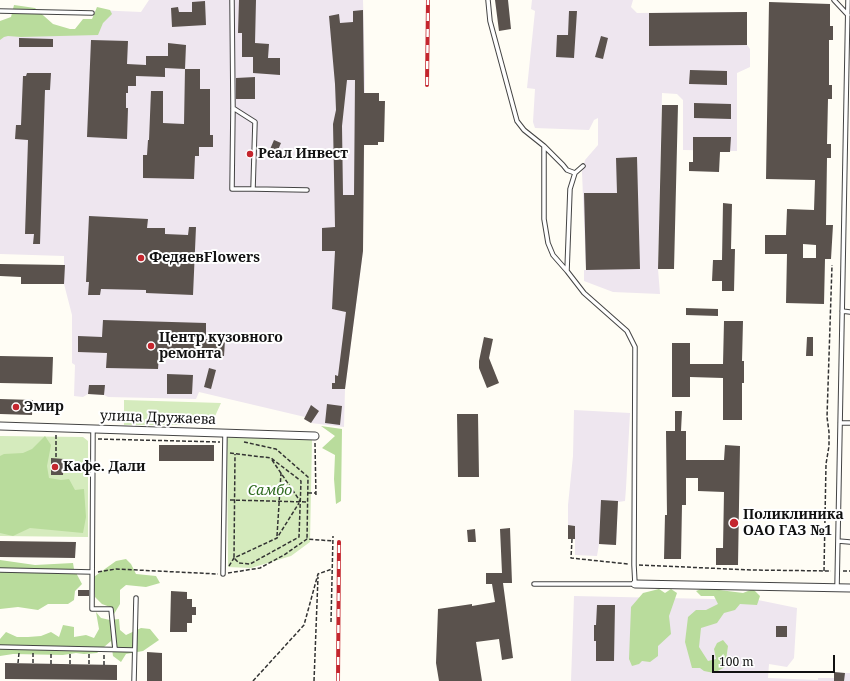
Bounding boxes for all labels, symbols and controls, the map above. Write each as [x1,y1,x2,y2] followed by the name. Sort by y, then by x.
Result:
[258,146,348,162] place label: Реал Инвест
[245,149,255,159] marker: Реал Инвест
[149,250,260,266] place label: ФедяевFlowers
[136,253,146,263] marker: ФедяевFlowers
[159,330,283,362] place label: Центр кузовного ремонта
[146,341,156,351] marker: Центр кузовного ремонта
[24,399,64,415] place label: Эмир
[11,402,21,412] marker: Эмир
[99,408,217,428] street label: улица Дружаева
[63,459,146,475] place label: Кафе. Дали
[50,462,60,472] marker: Кафе. Дали
[248,483,292,499] park label: Самбо
[743,507,844,540] place label: Поликлиника ОАО ГАЗ №1
[728,517,740,529] marker: Поликлиника ОАО ГАЗ №1
[714,647,837,673] scale bar
[719,653,754,670] text: 100 m

